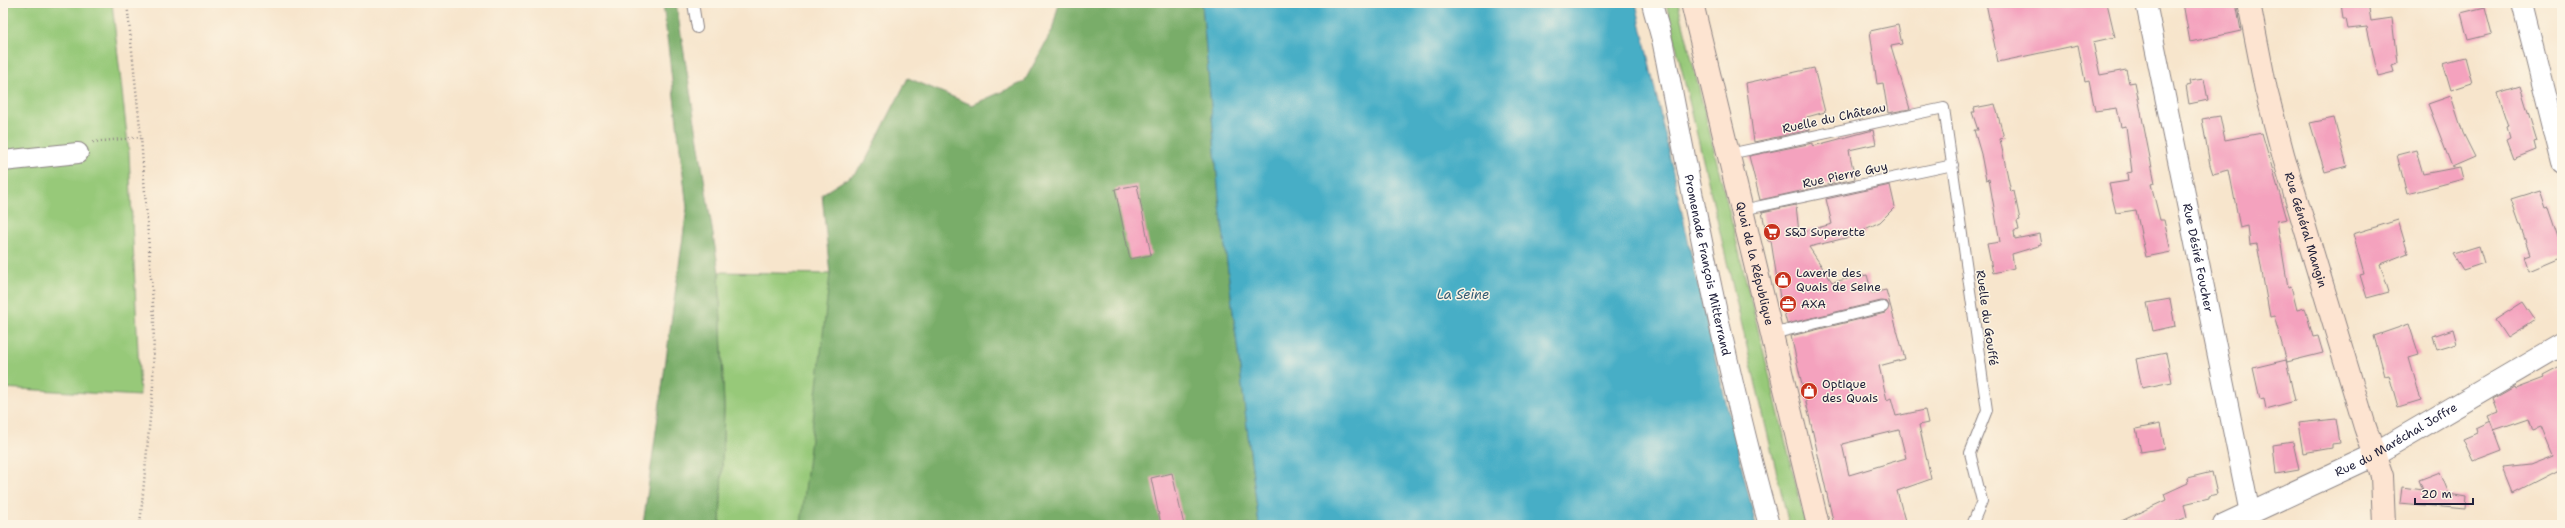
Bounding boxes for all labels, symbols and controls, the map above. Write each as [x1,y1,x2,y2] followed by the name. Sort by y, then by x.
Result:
[1781,99,1887,137] street label: Ruelle du Château
[1801,158,1889,192] street label: Rue Pierre Guy
[2281,170,2331,289] street label: Rue Général Mangin
[1681,173,1734,358] street label: Promenade François Mitterrand
[1732,200,1778,327] street label: Quai de la République
[2179,202,2217,314] street label: Rue Désiré Foucher
[1762,222,1782,242] supermarket icon: S&J Superette
[1785,224,1866,240] place label: S&J Superette
[1796,265,1881,295] place label: Laverie des Quais de Seine
[1972,269,2002,367] street label: Ruelle du Gouffé
[1773,270,1793,290] shop icon: Laverie des Quais de Seine
[1437,286,1489,303] water label: La Seine
[1778,294,1798,314] office icon: AXA
[1801,296,1826,312] place label: AXA
[1822,376,1878,406] place label: Optique des Quais
[1799,381,1819,401] shop icon: Optique des Quais
[2332,399,2460,480] street label: Rue du Maréchal Joffre
[2415,480,2473,506] scale bar
[2421,486,2452,502] text: 20 m

